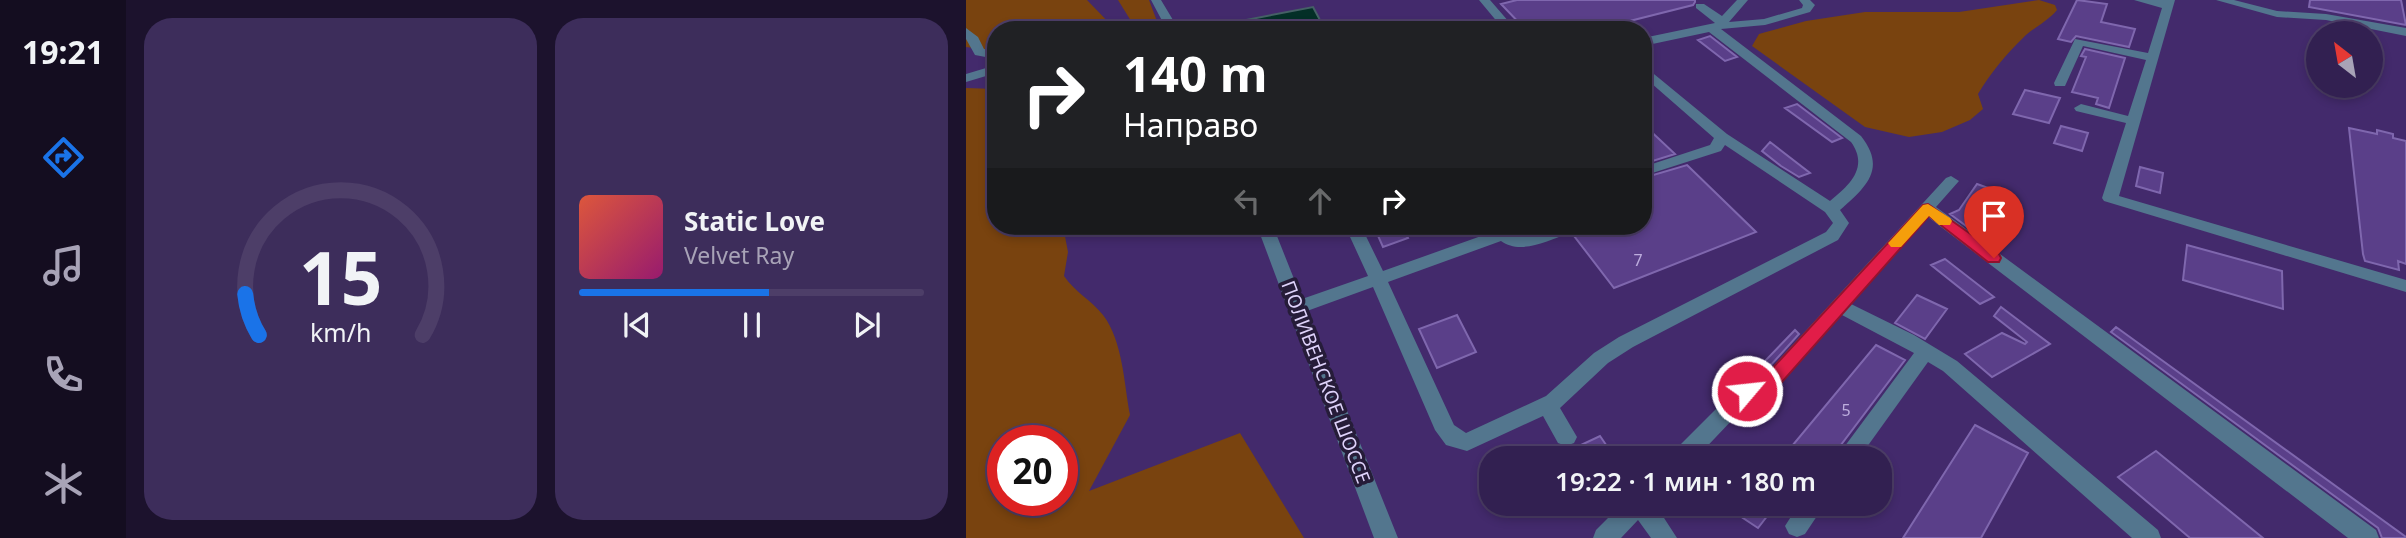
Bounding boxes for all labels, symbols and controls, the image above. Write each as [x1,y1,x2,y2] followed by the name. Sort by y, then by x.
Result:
[2306,21,2384,98] north arrow
[2306,21,2383,98] map controls
[22,30,104,73] text: 19:21
[1123,40,1268,106] text: 140 m
[1008,49,1099,140] icon: right
[1123,103,1258,146] text: Направо
[39,133,88,182] icon: directions
[1228,182,1266,220] icon: left
[1301,182,1339,220] icon: ahead
[1374,182,1412,220] icon: right
[1964,186,2024,258] pin
[1975,197,2013,235] icon: arrive
[684,203,825,239] text: Static Love
[299,227,382,326] text: 15
[684,239,794,271] text: Velvet Ray
[39,241,88,290] icon: music
[1633,249,1643,271] house number: 7
[1275,277,1377,487] street label: ПОЛИВЕНСКОЕ ШОССЕ
[618,306,656,344] icon: previous
[733,306,771,344] icon: pause
[848,306,886,344] icon: next
[310,315,371,349] text: km/h
[39,350,88,399] icon: phone
[1710,354,1784,428] position arrow
[1841,399,1851,421] house number: 5
[987,425,1078,516] speed limit sign: 20
[39,459,88,508] icon: climate
[1555,463,1816,499] text: 19:22 · 1 мин · 180 m

